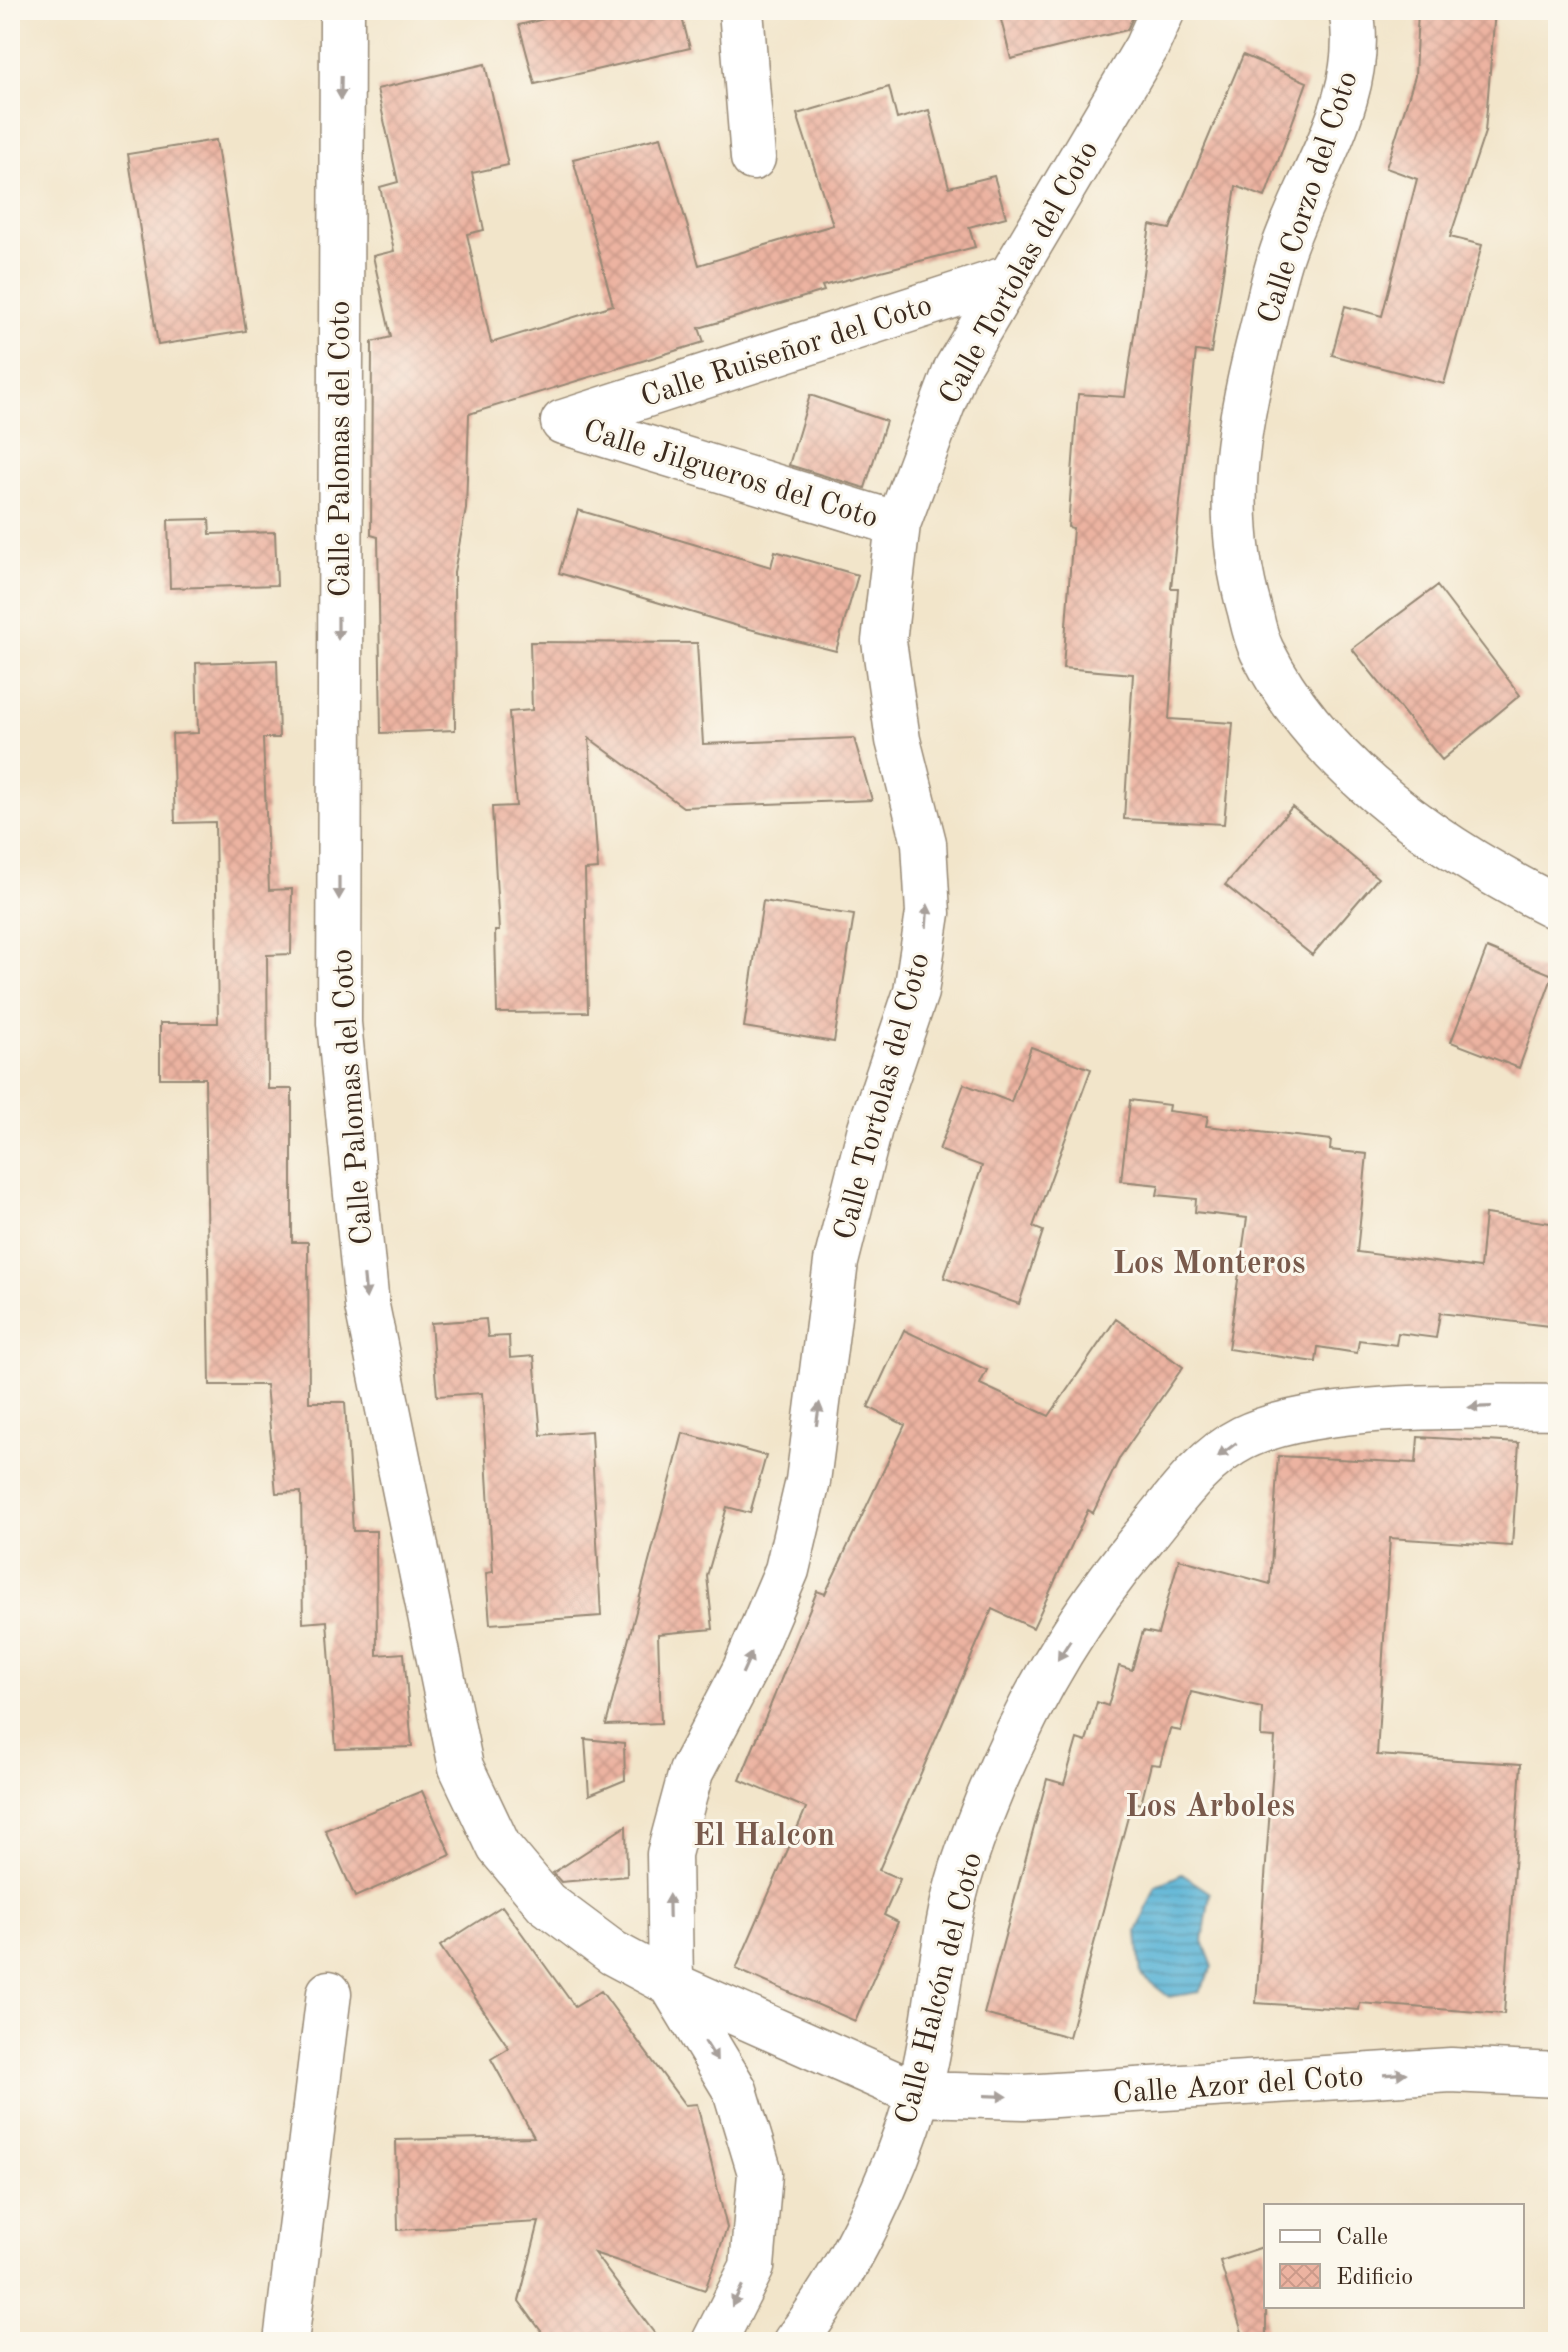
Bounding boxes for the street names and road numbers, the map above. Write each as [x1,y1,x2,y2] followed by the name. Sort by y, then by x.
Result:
[1254,68,1364,328] street label: Calle Corzo del Coto
[935,136,1105,410] street label: Calle Tortolas del Coto
[637,291,936,413] street label: Calle Ruiseñor del Coto
[326,301,356,597] street label: Calle Palomas del Coto
[579,416,881,534] street label: Calle Jilgueros del Coto
[328,948,378,1246] street label: Calle Palomas del Coto
[830,950,936,1243] street label: Calle Tortolas del Coto
[892,1850,988,2127] street label: Calle Halcón del Coto
[1112,2062,1365,2110] street label: Calle Azor del Coto

